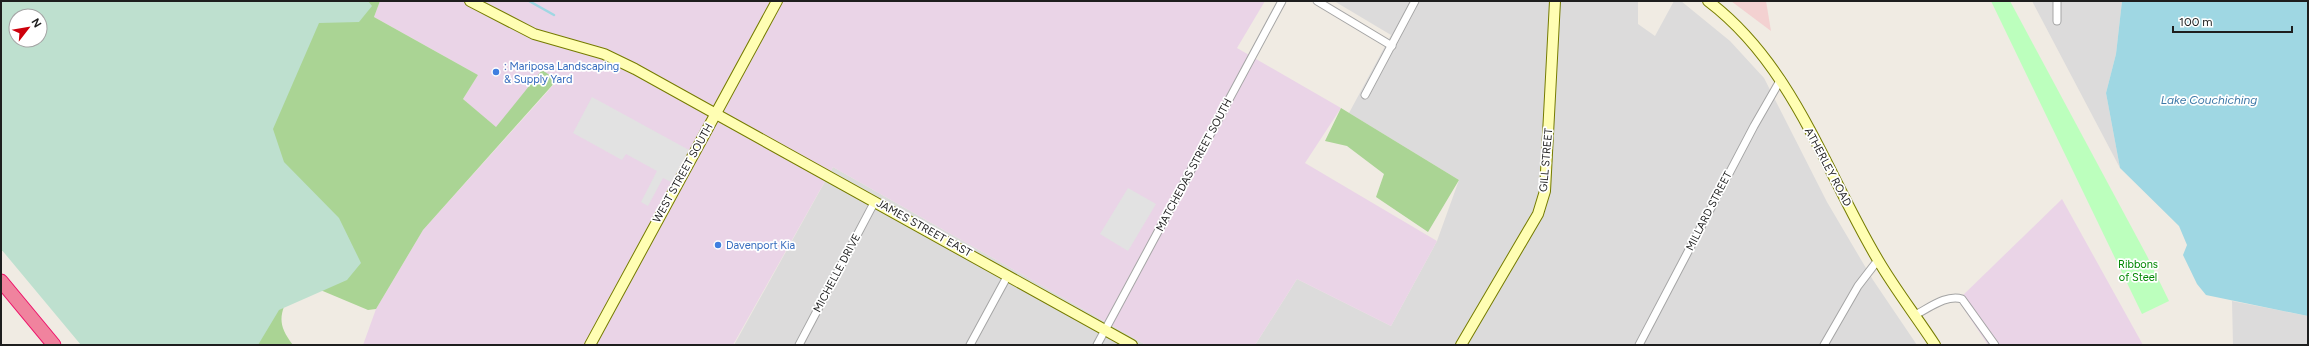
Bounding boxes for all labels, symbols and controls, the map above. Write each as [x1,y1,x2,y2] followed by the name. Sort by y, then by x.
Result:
[8,8,48,48] north arrow
[2173,8,2292,34] scale bar
[2179,15,2213,29] text: 100 m
[28,16,44,30] text: N
[504,60,619,86] place label: : Mariposa Landscaping & Supply Yard
[491,67,501,77] marker: : Mariposa Landscaping & Supply Yard
[2161,93,2257,107] water label: Lake Couchiching
[1153,96,1235,234] street label: MATCHEDAS STREET SOUTH
[650,121,716,225] street label: WEST STREET SOUTH
[1802,126,1854,209] street label: ATHERLEY ROAD
[1537,127,1555,193] street label: GILL STREET
[1683,169,1735,253] street label: MILLARD STREET
[874,196,974,260] street label: JAMES STREET EAST
[811,231,863,315] street label: MICHELLE DRIVE
[726,239,795,252] place label: Davenport Kia
[713,240,723,250] marker: Davenport Kia
[2118,258,2158,284] park label: Ribbons of Steel

